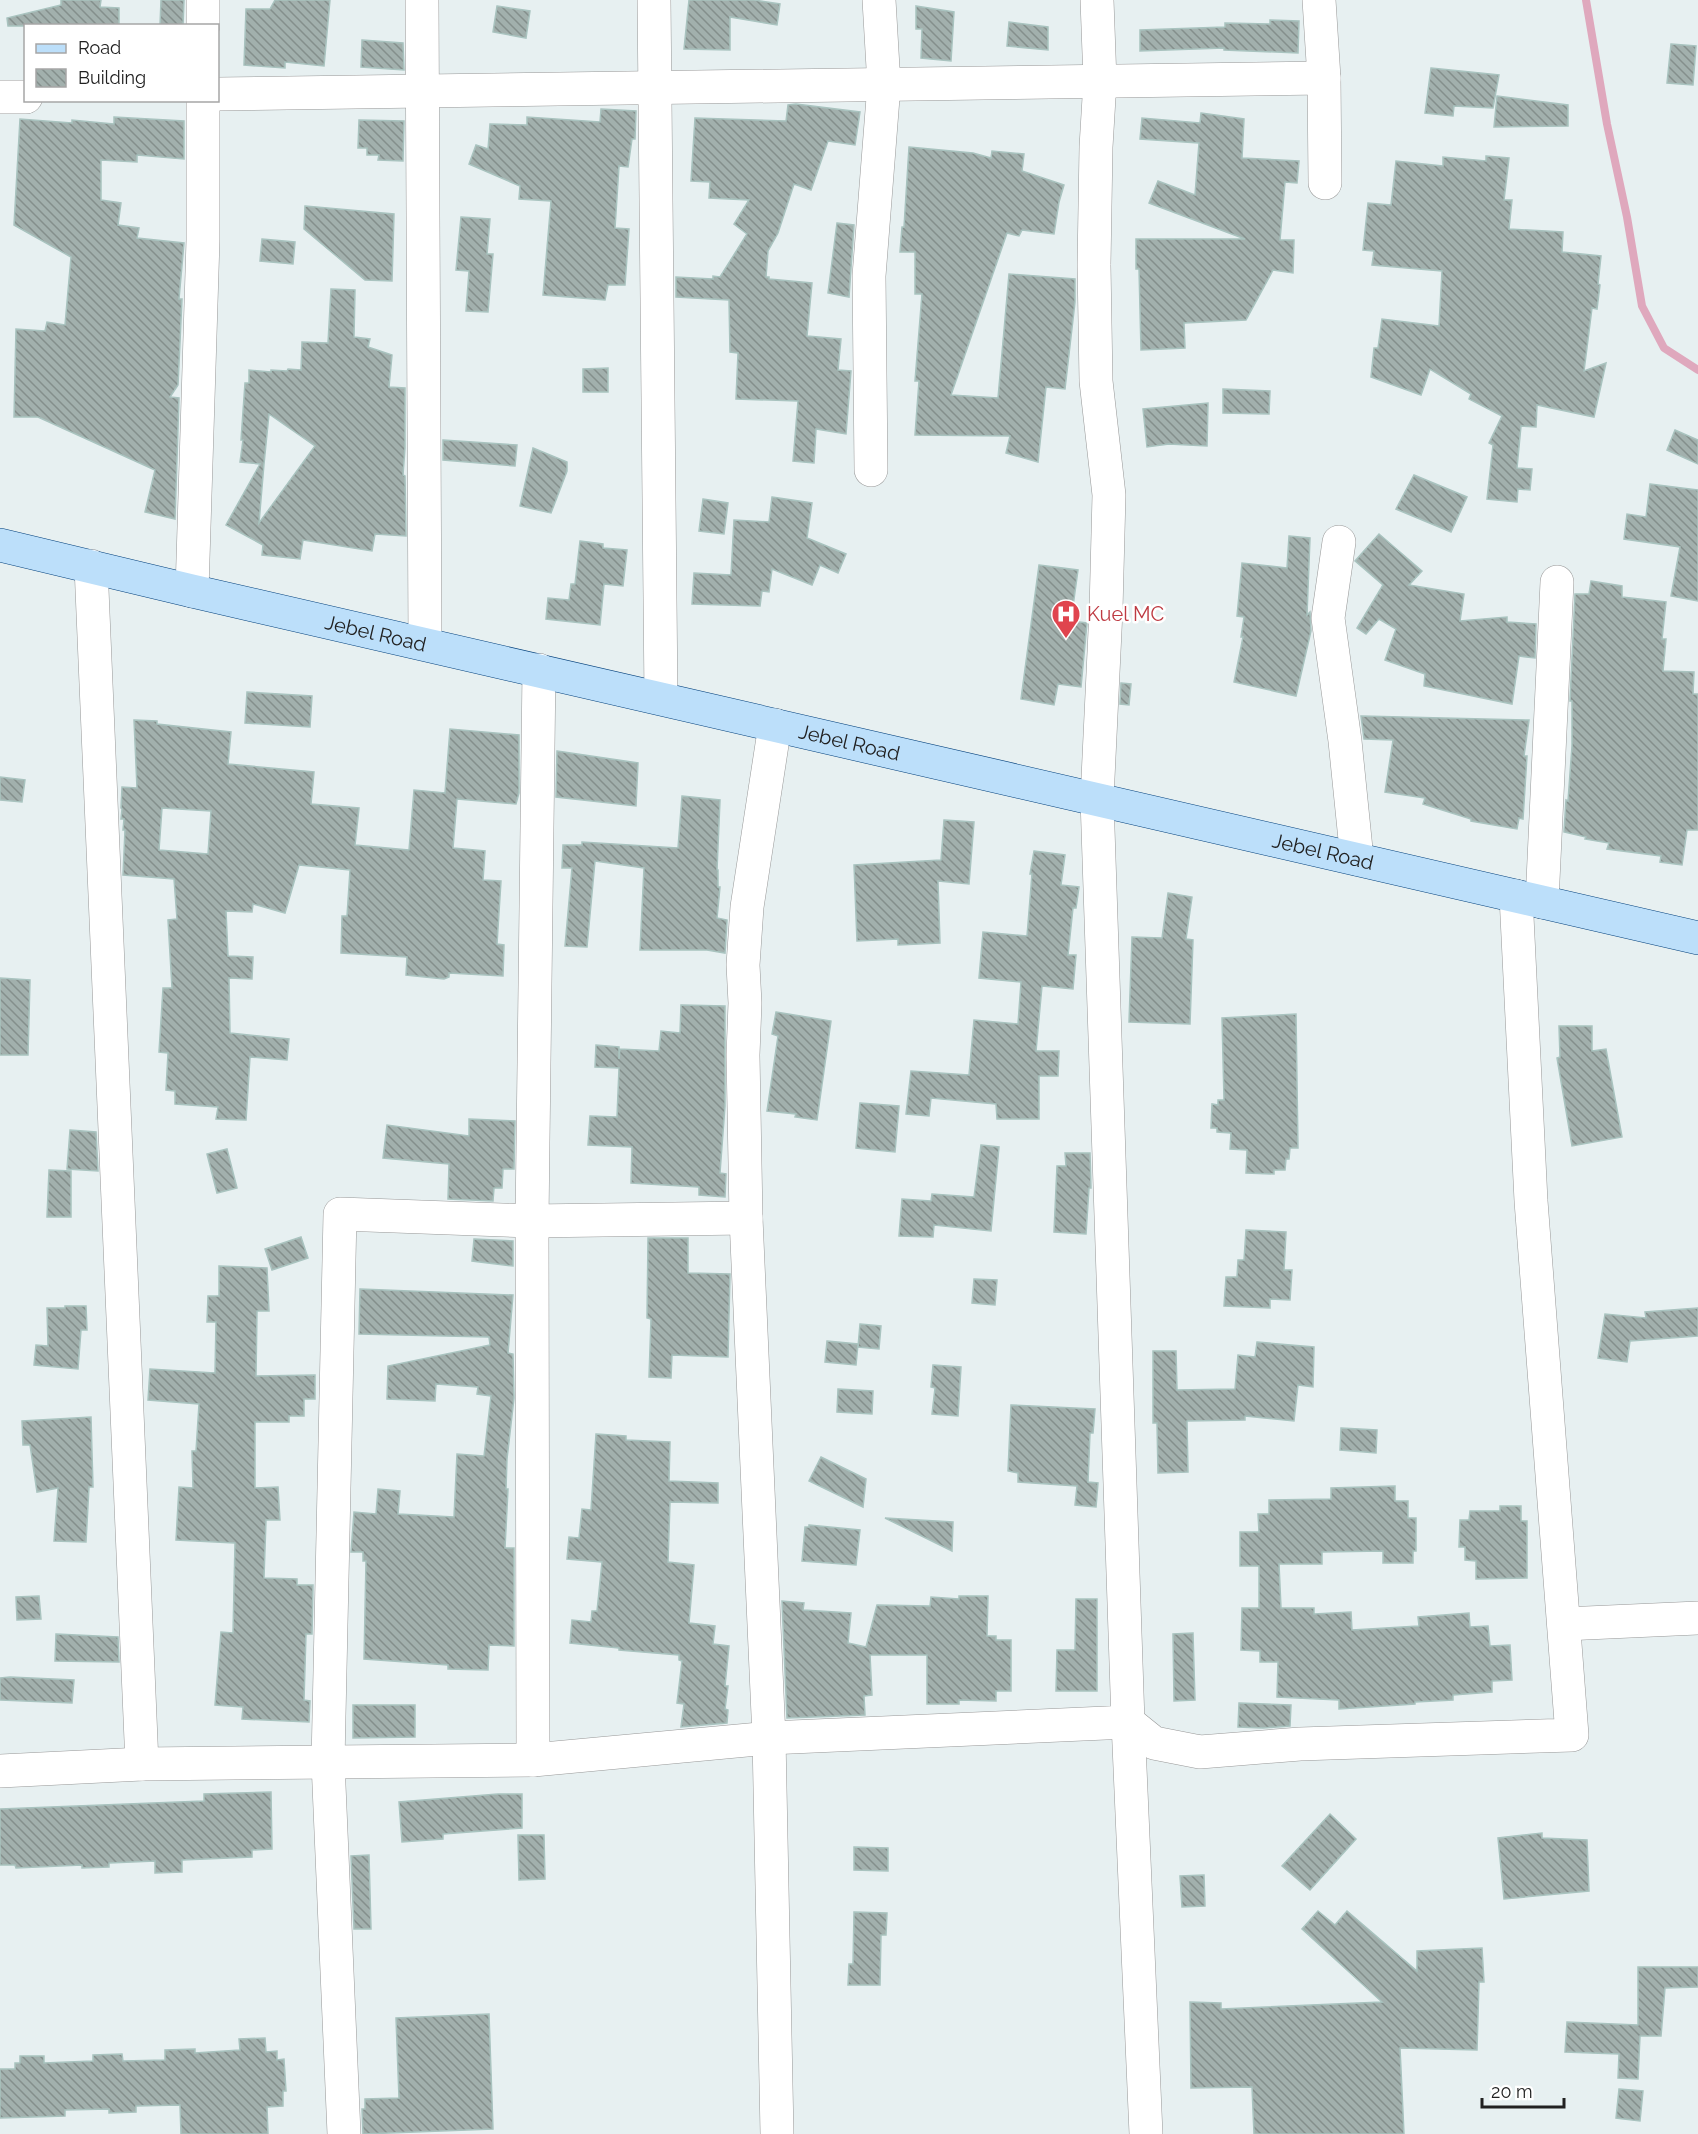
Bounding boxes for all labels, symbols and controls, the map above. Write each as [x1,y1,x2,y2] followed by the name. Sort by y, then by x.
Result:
[24,24,219,102] legend
[78,37,121,58] text: Road
[78,67,146,88] text: Building
[1050,598,1082,640] hospital icon: Kuel MC
[1087,602,1165,626] place label: Kuel MC
[323,610,429,657] street label: Jebel Road
[796,719,902,766] street label: Jebel Road
[1270,828,1376,875] street label: Jebel Road
[1482,2071,1564,2109] scale bar
[1491,2081,1533,2102] text: 20 m

